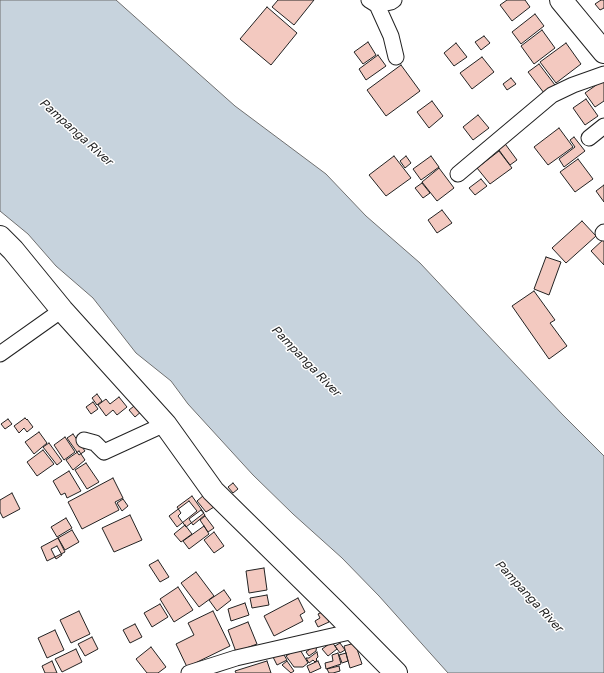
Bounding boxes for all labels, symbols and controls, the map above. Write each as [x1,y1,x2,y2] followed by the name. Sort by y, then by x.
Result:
[37,95,115,169] water label: Pampanga River
[268,322,344,400] water label: Pampanga River
[492,557,566,635] water label: Pampanga River

